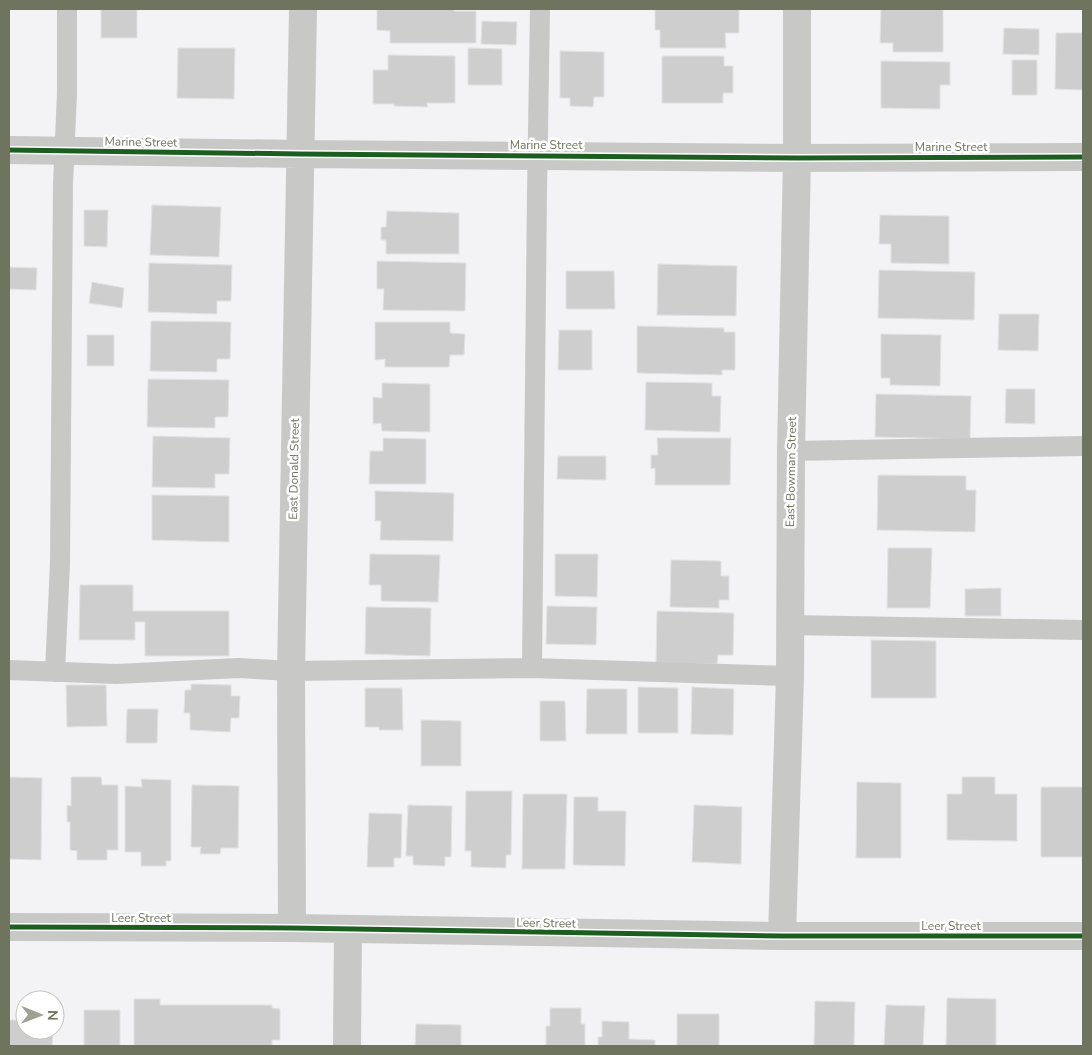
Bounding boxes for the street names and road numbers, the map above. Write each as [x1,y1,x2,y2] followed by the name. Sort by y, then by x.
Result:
[104,133,178,151] street label: Marine Street
[510,137,583,153] street label: Marine Street
[915,139,988,155] street label: Marine Street
[782,416,800,527] street label: East Bowman Street
[285,417,303,520] street label: East Donald Street
[111,910,171,926] street label: Leer Street
[516,914,577,932] street label: Leer Street
[921,918,981,934] street label: Leer Street

